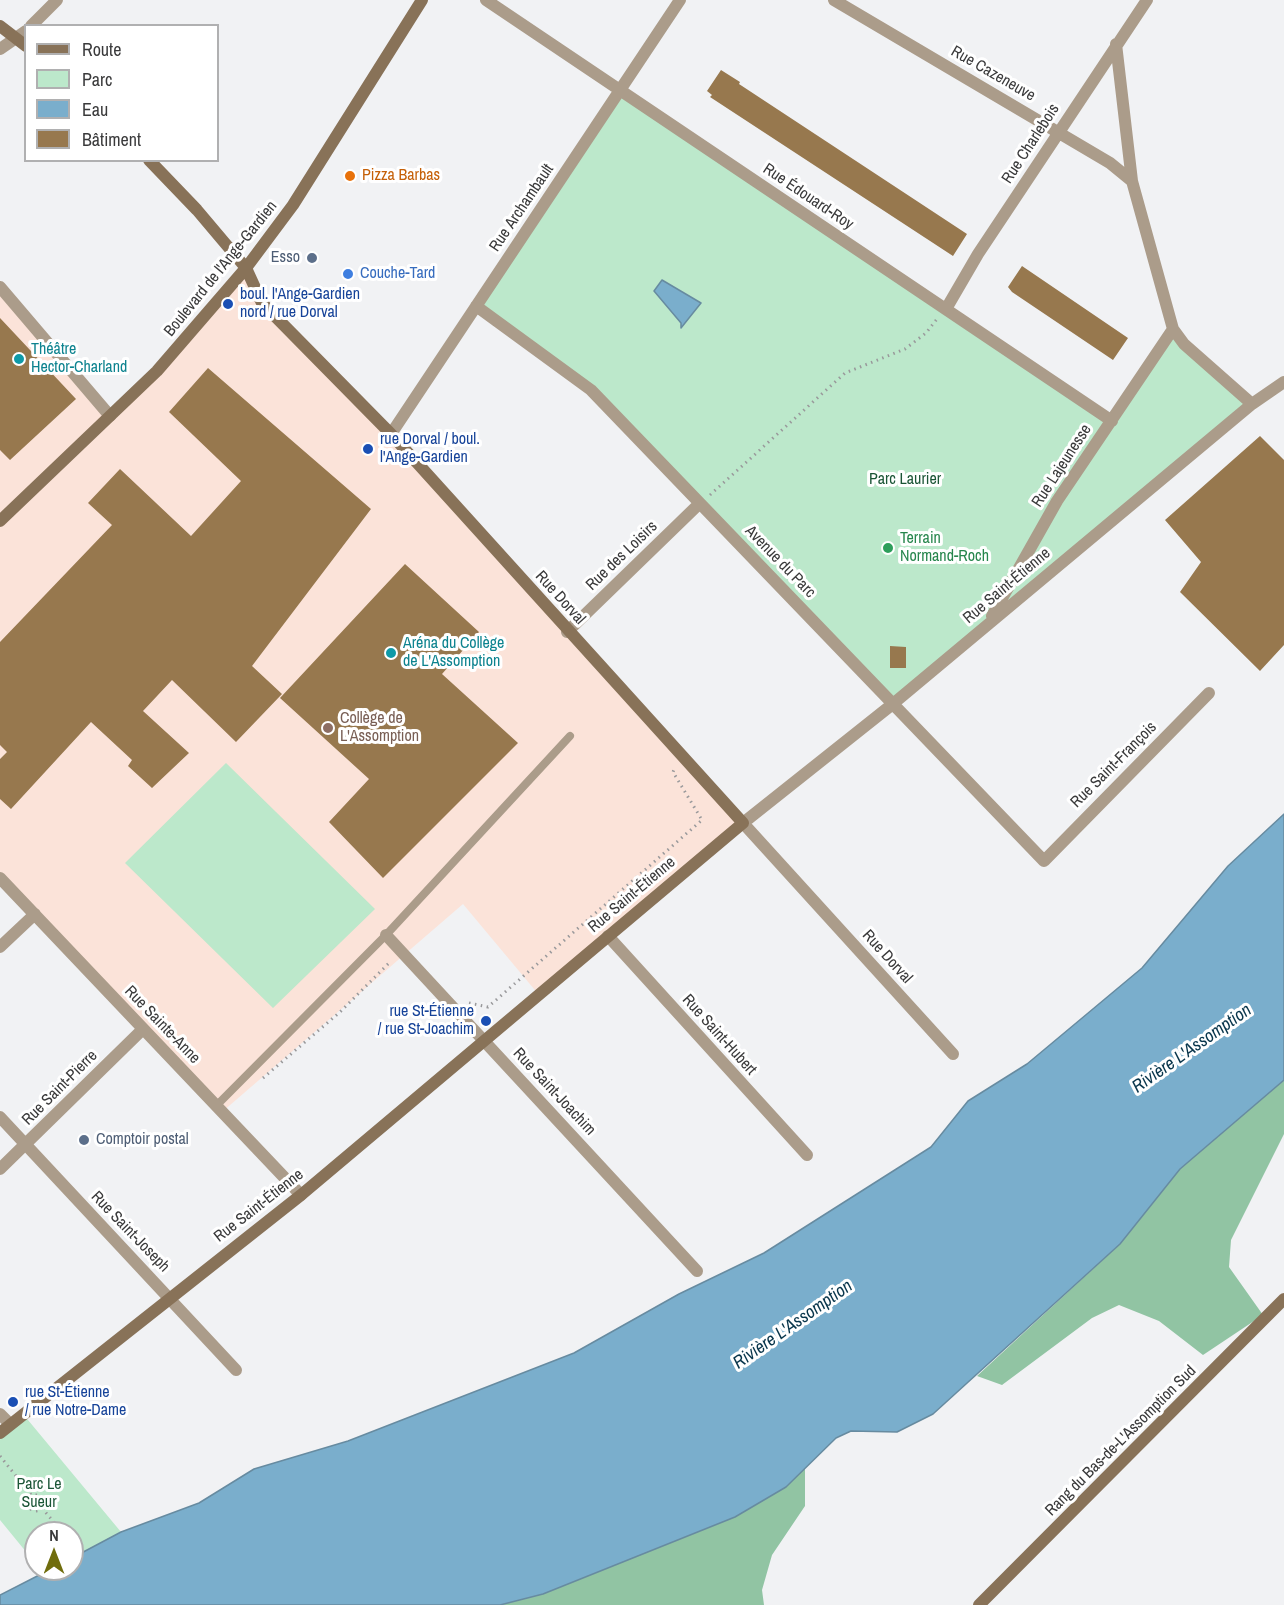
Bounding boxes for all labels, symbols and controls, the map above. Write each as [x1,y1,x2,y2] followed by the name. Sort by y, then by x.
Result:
[24,24,219,162] legend
[82,37,121,62] text: Route
[947,42,1039,106] street label: Rue Cazeneuve
[82,67,112,92] text: Parc
[82,97,108,122] text: Eau
[998,101,1064,187] street label: Rue Charlebois
[82,127,141,152] text: Bâtiment
[759,160,857,234] street label: Rue Édouard-Roy
[486,161,558,255] street label: Rue Archambault
[362,166,440,186] place label: Pizza Barbas
[343,169,357,183] marker: Pizza Barbas
[160,197,282,341] street label: Boulevard de l'Ange-Gardien
[271,248,300,268] place label: Esso
[305,251,319,265] marker: Esso
[360,264,435,284] place label: Couche-Tard
[341,267,355,281] marker: Couche-Tard
[240,285,360,323] place label: boul. l'Ange-Gardien nord / rue Dorval
[221,297,235,311] marker: boul. l'Ange-Gardien nord / rue Dorval
[31,340,127,378] place label: Théâtre Hector-Charland
[12,352,26,366] marker: Théâtre Hector-Charland
[1028,421,1096,511] street label: Rue Lajeunesse
[380,430,480,468] place label: rue Dorval / boul. l'Ange-Gardien
[361,442,375,456] marker: rue Dorval / boul. l'Ange-Gardien
[869,470,941,490] park label: Parc Laurier
[582,517,662,595] street label: Rue des Loisirs
[741,522,819,602] street label: Avenue du Parc
[900,529,989,567] place label: Terrain Normand-Roch
[881,541,895,555] marker: Terrain Normand-Roch
[959,544,1055,628] street label: Rue Saint-Étienne
[531,567,589,629] street label: Rue Dorval
[403,634,504,672] place label: Aréna du Collège de L'Assomption
[384,646,398,660] marker: Aréna du Collège de L'Assomption
[340,709,419,747] place label: Collège de L'Assomption
[1067,718,1161,812] street label: Rue Saint-François
[321,721,335,735] marker: Collège de L'Assomption
[584,853,680,937] street label: Rue Saint-Étienne
[858,926,916,988] street label: Rue Dorval
[120,982,204,1068] street label: Rue Sainte-Anne
[678,991,760,1079] street label: Rue Saint-Hubert
[1128,1000,1256,1098] water label: Rivière L'Assomption
[378,1002,474,1040] place label: rue St-Étienne / rue St-Joachim
[479,1014,493,1028] marker: rue St-Étienne / rue St-Joachim
[509,1044,599,1140] street label: Rue Saint-Joachim
[18,1046,102,1130] street label: Rue Saint-Pierre
[96,1130,189,1150] place label: Comptoir postal
[77,1133,91,1147] marker: Comptoir postal
[211,1165,307,1247] street label: Rue Saint-Étienne
[87,1188,173,1276] street label: Rue Saint-Joseph
[729,1276,857,1374] water label: Rivière L'Assomption
[1042,1362,1200,1520] street label: Rang du Bas-de-L'Assomption Sud
[25,1383,126,1421] place label: rue St-Étienne / rue Notre-Dame
[6,1395,20,1409] marker: rue St-Étienne / rue Notre-Dame
[16,1475,62,1513] park label: Parc Le Sueur
[24,1521,84,1581] north arrow
[49,1524,59,1546] text: N

